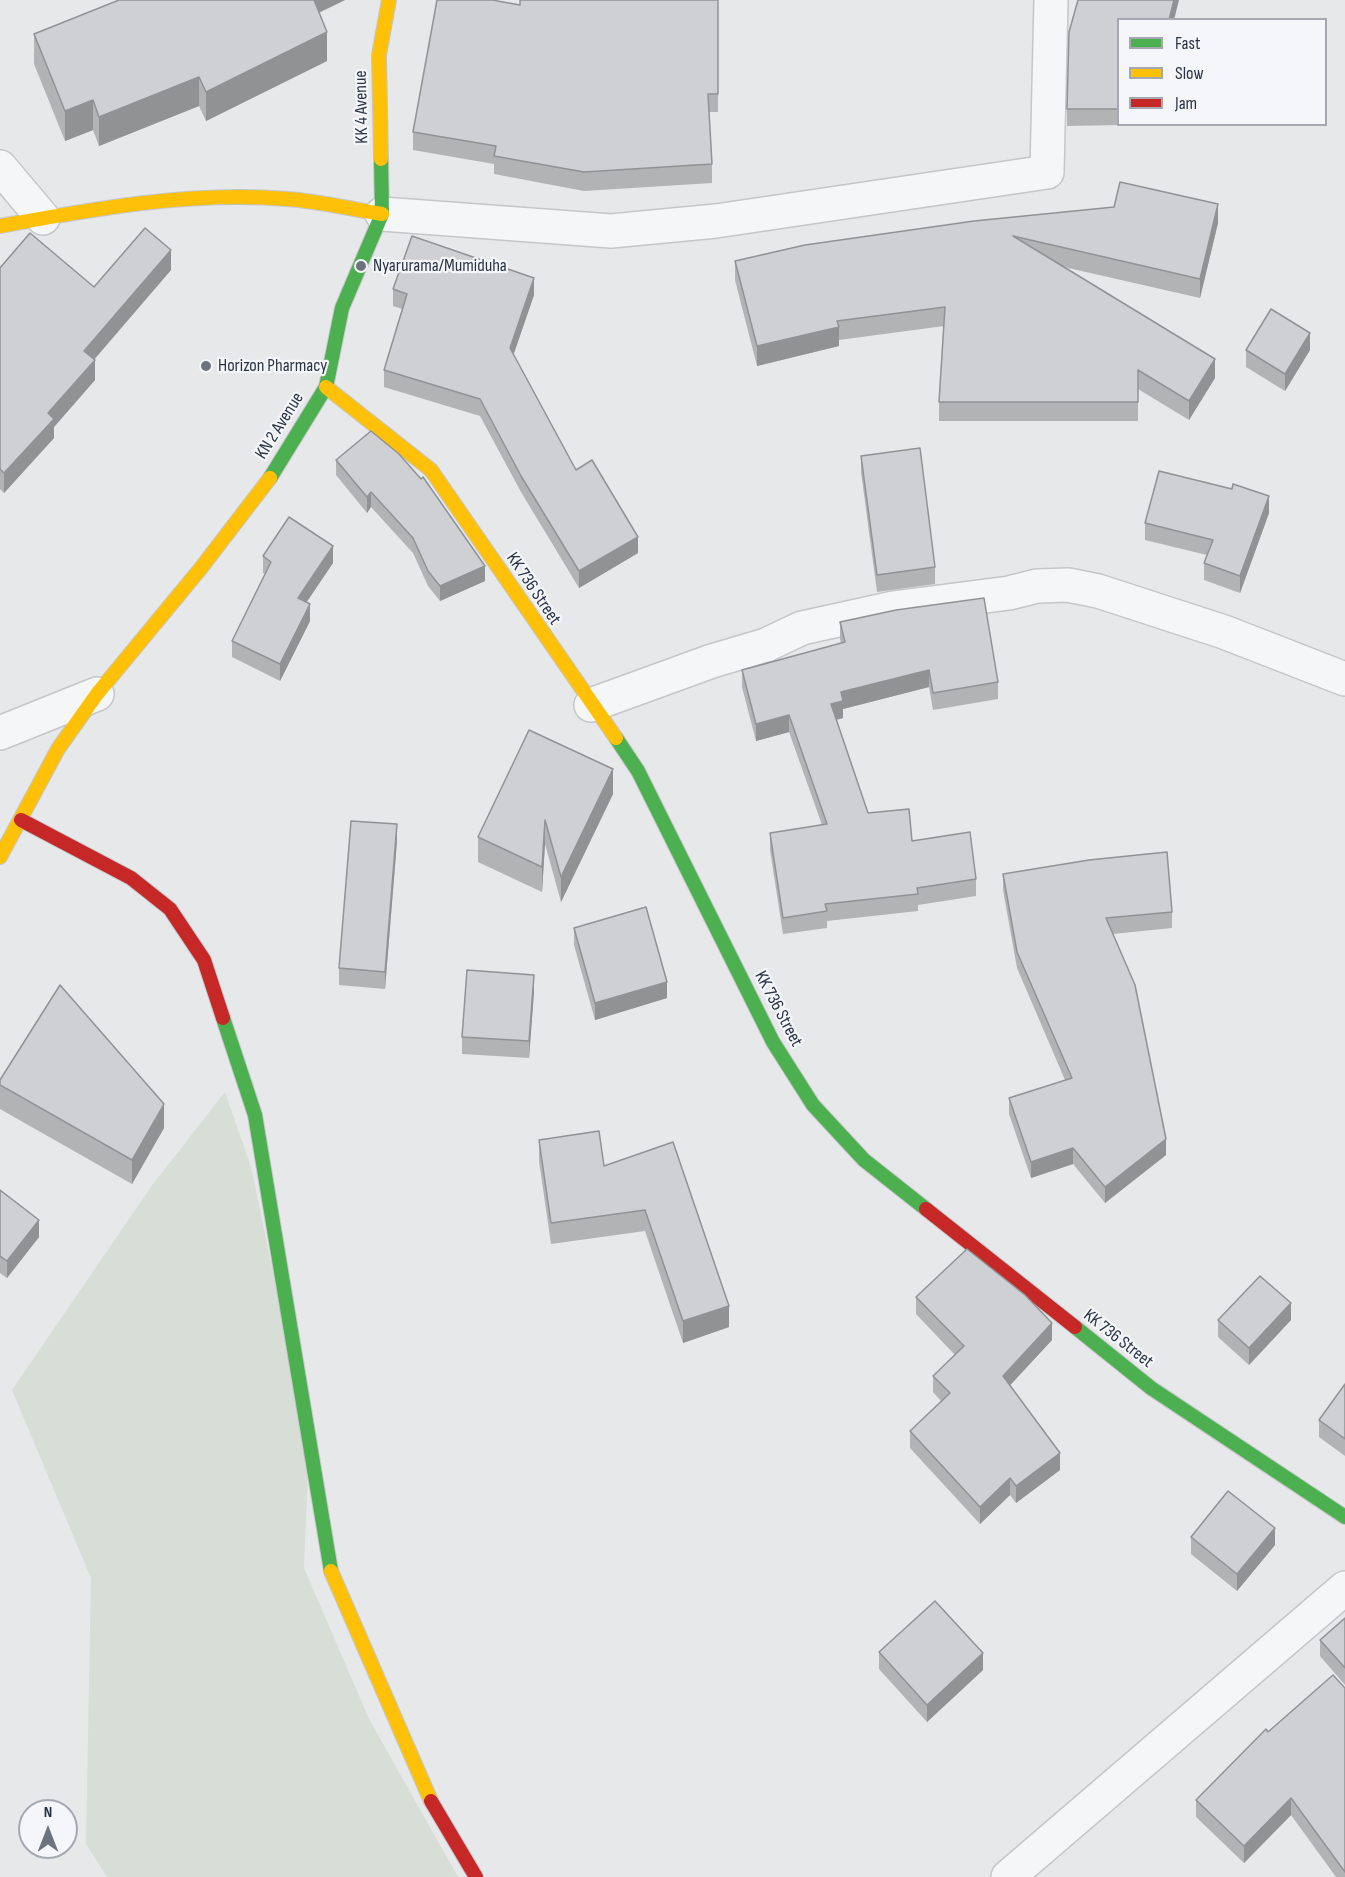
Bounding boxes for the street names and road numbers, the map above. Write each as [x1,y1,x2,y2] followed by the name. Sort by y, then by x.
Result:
[351,70,373,144] street label: KK 4 Avenue
[251,389,309,463] street label: KN 2 Avenue
[501,549,565,629] street label: KK 736 Street
[749,967,807,1051] street label: KK 736 Street
[1079,1305,1157,1373] street label: KK 736 Street

